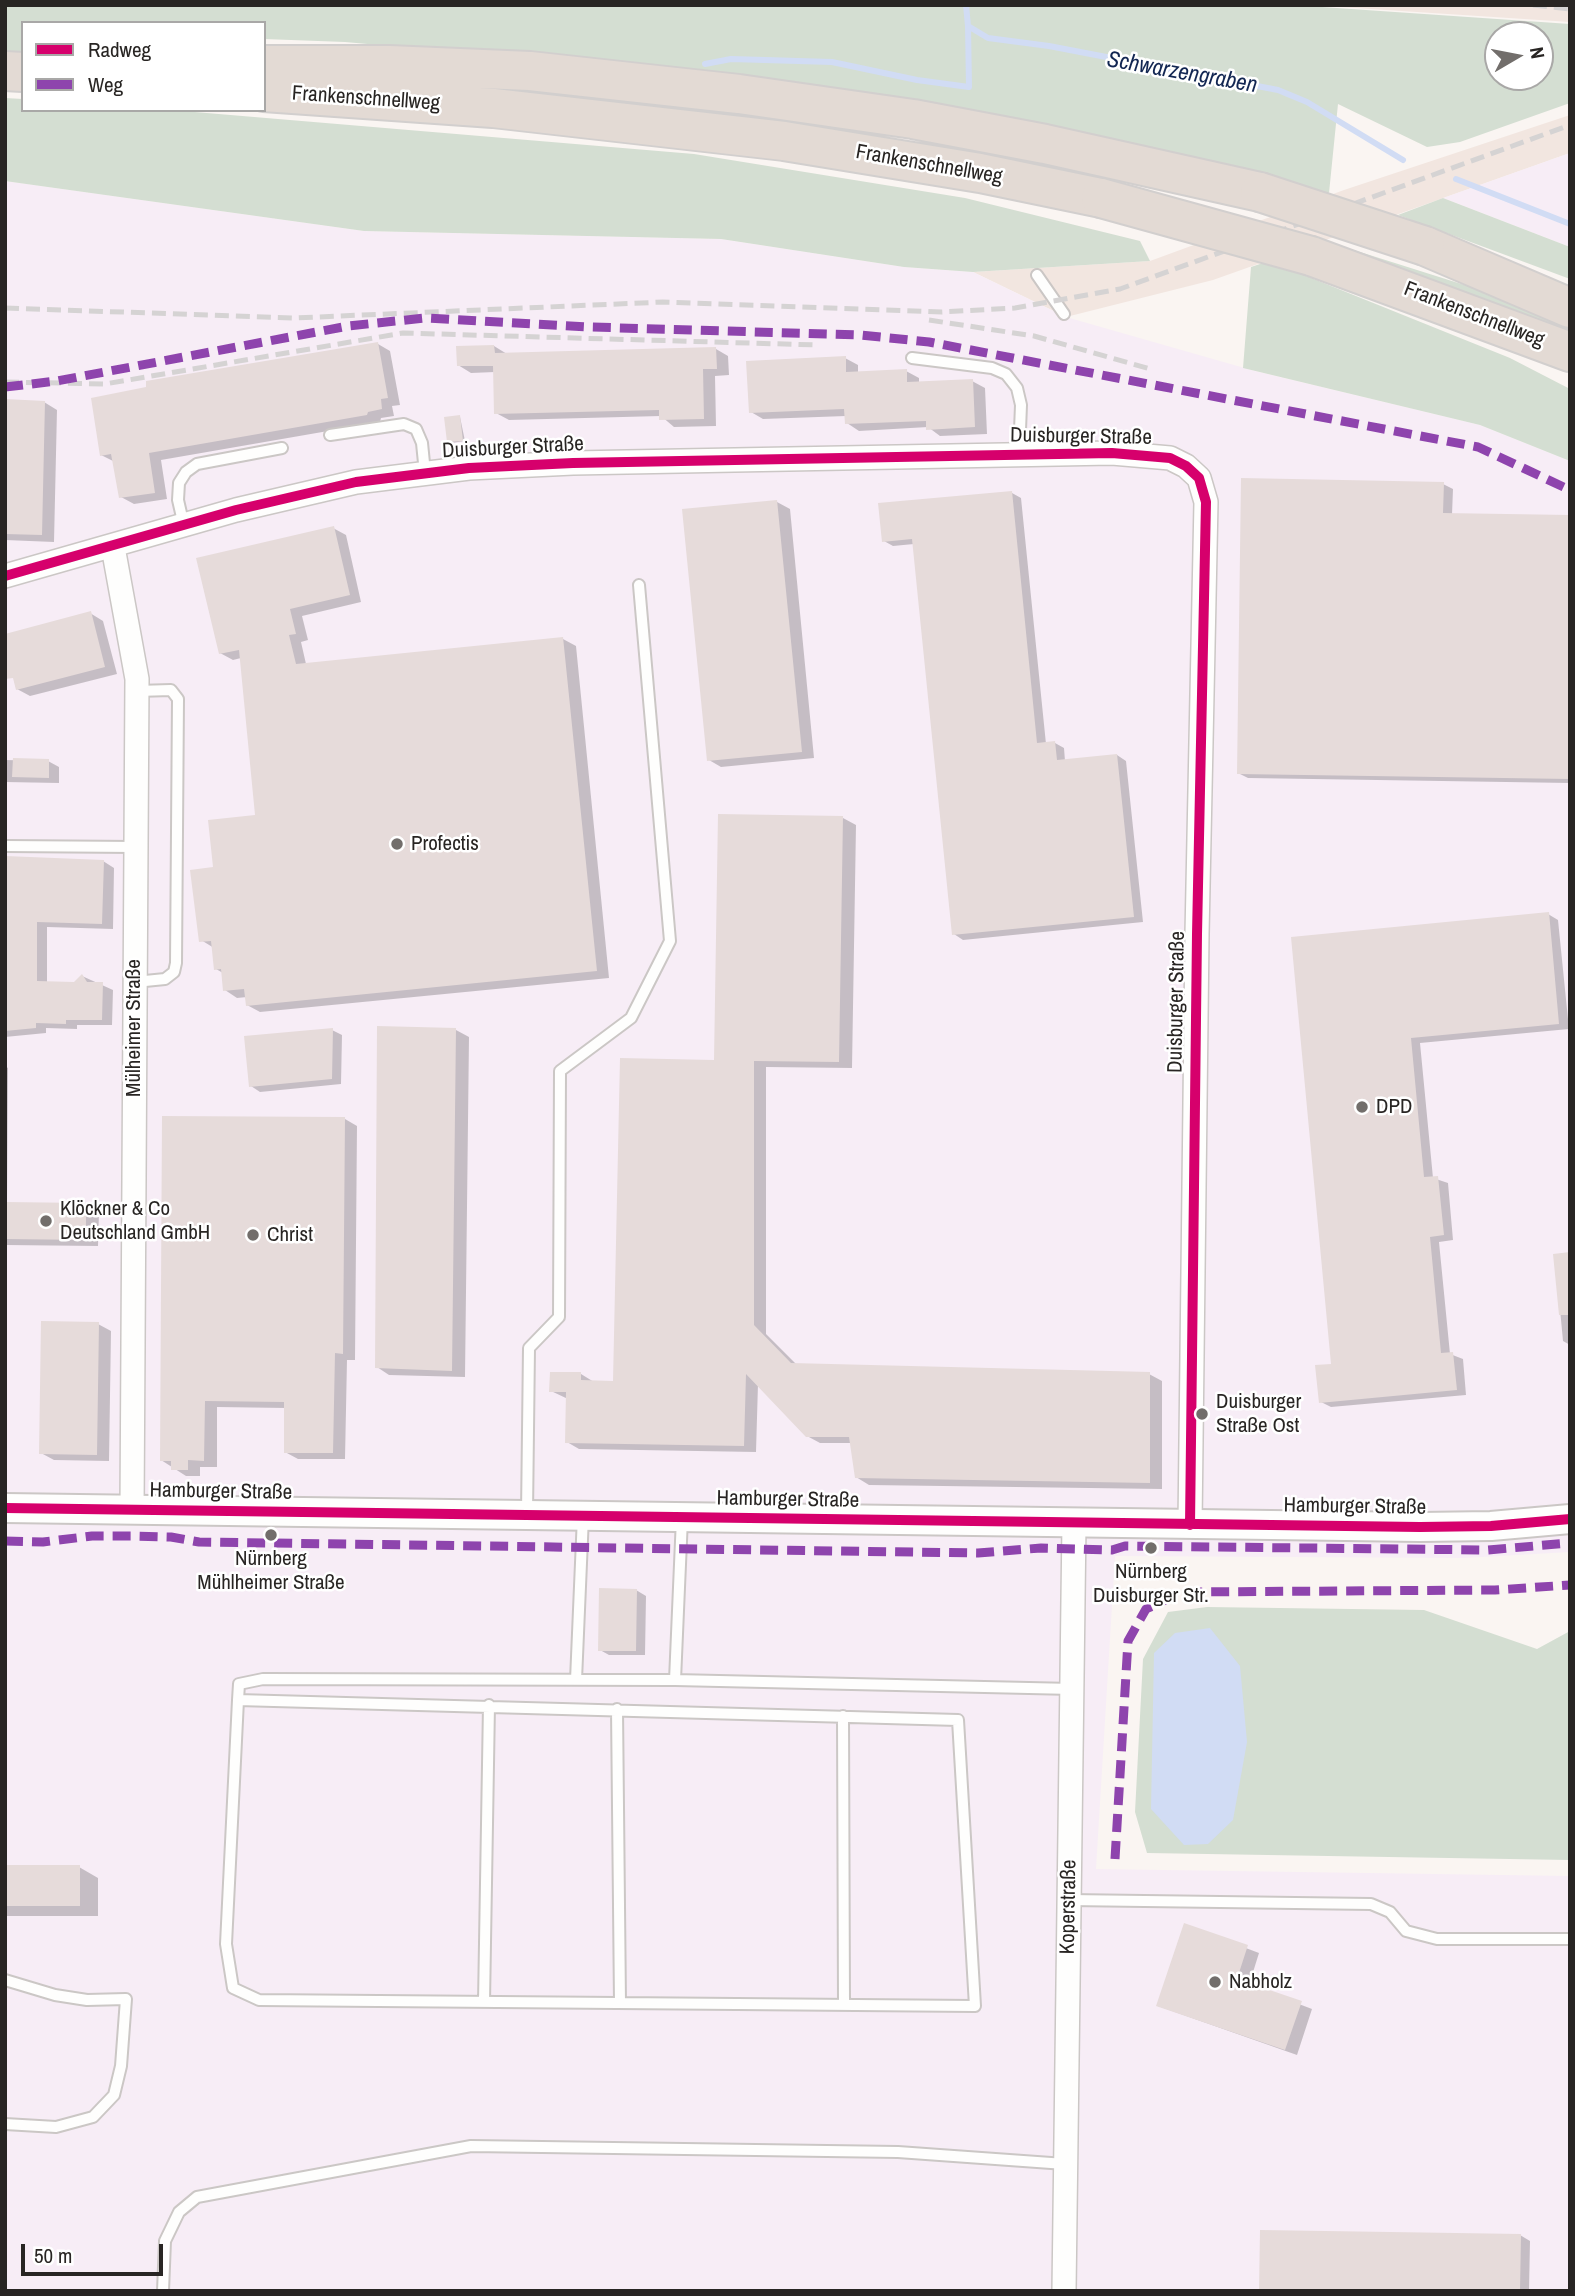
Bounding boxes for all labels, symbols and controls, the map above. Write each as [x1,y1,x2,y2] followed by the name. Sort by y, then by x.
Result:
[21,21,266,112] legend
[1484,21,1554,91] north arrow
[88,35,151,64] text: Radweg
[1524,45,1551,60] text: N
[1105,46,1259,100] water label: Schwarzengraben
[88,70,123,99] text: Weg
[291,81,441,117] street label: Frankenschnellweg
[854,140,1004,190] street label: Frankenschnellweg
[1400,277,1548,353] street label: Frankenschnellweg
[1010,423,1152,451] street label: Duisburger Straße
[442,432,584,464] street label: Duisburger Straße
[411,831,479,857] place label: Profectis
[389,836,405,852] marker: Profectis
[1163,931,1191,1073] street label: Duisburger Straße
[121,959,147,1097] street label: Mülheimer Straße
[1376,1094,1412,1120] place label: DPD
[1354,1099,1370,1115] marker: DPD
[60,1196,210,1246] place label: Klöckner & Co Deutschland GmbH
[38,1213,54,1229] marker: Klöckner & Co Deutschland GmbH
[267,1222,313,1248] place label: Christ
[245,1227,261,1243] marker: Christ
[1216,1389,1301,1439] place label: Duisburger Straße Ost
[1194,1406,1210,1422] marker: Duisburger Straße Ost
[149,1478,293,1506] street label: Hamburger Straße
[716,1486,860,1514] street label: Hamburger Straße
[1283,1493,1427,1521] street label: Hamburger Straße
[263,1527,279,1543] marker: Nürnberg Mühlheimer Straße
[1143,1540,1159,1556] marker: Nürnberg Duisburger Str.
[197,1546,345,1596] place label: Nürnberg Mühlheimer Straße
[1093,1559,1209,1609] place label: Nürnberg Duisburger Str.
[1056,1859,1082,1955] street label: Koperstraße
[1229,1969,1292,1995] place label: Nabholz
[1207,1974,1223,1990] marker: Nabholz
[24,2230,166,2274] scale bar
[34,2241,72,2270] text: 50 m

